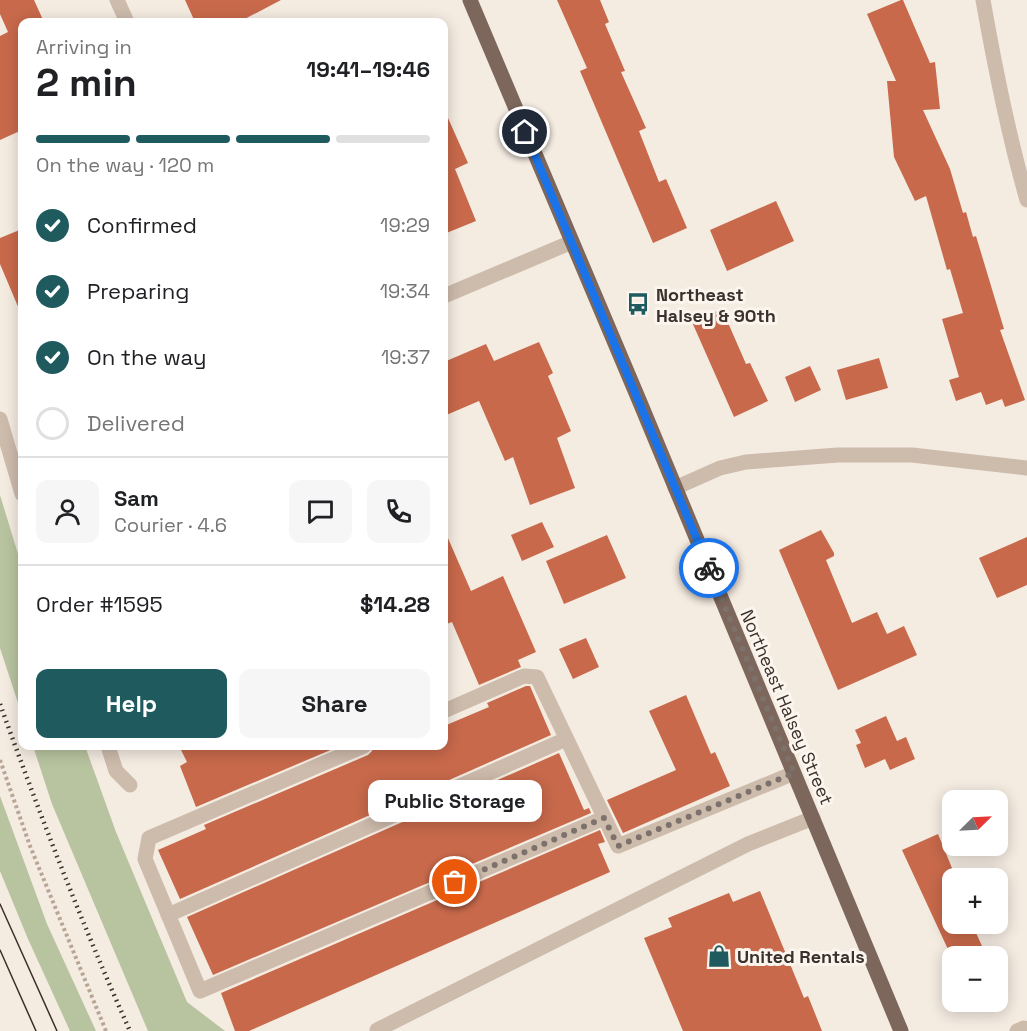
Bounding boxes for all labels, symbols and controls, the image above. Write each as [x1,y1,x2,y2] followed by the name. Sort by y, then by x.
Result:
[36,34,132,60] text: Arriving in
[306,55,430,83] text: 19:41–19:46
[36,58,137,107] text: 2 min
[499,106,550,157] pin
[508,115,541,148] icon: home
[36,152,214,178] text: On the way · 120 m
[36,209,69,242] icon: check
[87,211,197,239] text: Confirmed
[380,212,430,238] text: 19:29
[36,275,69,308] icon: check
[87,277,189,305] text: Preparing
[380,278,430,304] text: 19:34
[656,283,776,327] place label: Northeast Halsey & 90th
[625,291,651,317] bus stop icon: Northeast Halsey & 90th
[36,341,69,374] icon: check
[87,343,206,371] text: On the way
[381,344,430,370] text: 19:37
[87,409,185,437] text: Delivered
[36,480,99,543] button: person
[289,480,352,543] button: chat
[367,480,430,543] button: phone
[114,484,159,512] text: Sam
[114,512,227,538] text: Courier · 4.6
[679,538,739,598] courier
[693,552,726,585] icon: bike
[36,590,163,618] text: Order #1595
[360,590,430,618] text: $14.28
[735,606,839,808] street label: Northeast Halsey Street
[36,669,227,738] button: Help
[239,669,430,738] button: Share
[368,780,542,822] callout: Public Storage
[384,788,526,814] text: Public Storage
[942,790,1008,856] north arrow
[942,790,1008,1012] map controls
[429,856,480,907] pin
[438,865,471,898] icon: bag
[942,868,1008,934] button: +
[706,943,732,969] shop icon: United Rentals
[737,945,865,968] place label: United Rentals
[942,946,1008,1012] button: −

